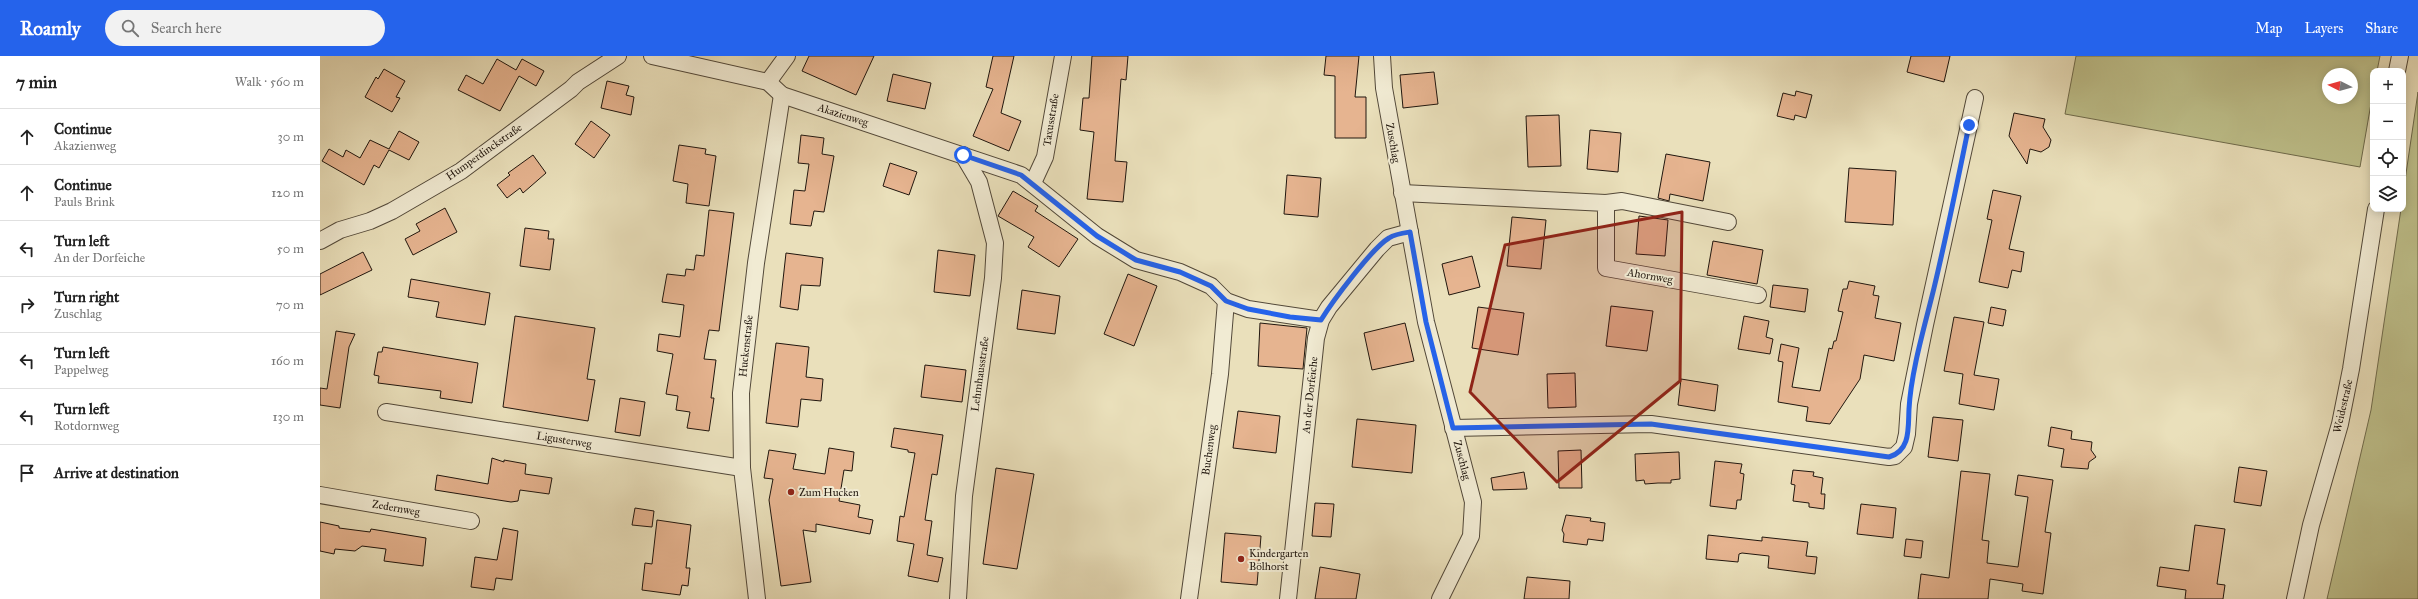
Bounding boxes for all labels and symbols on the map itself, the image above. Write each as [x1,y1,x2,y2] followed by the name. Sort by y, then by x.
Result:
[2322,68,2358,104] north arrow
[1040,92,1062,147] street label: Taxusstraße
[815,100,871,130] street label: Akazienweg
[1960,116,1978,134] route end
[443,121,525,183] street label: Humperdinckstraße
[1383,122,1403,165] street label: Zuschlag
[954,146,972,164] route start
[1625,265,1675,287] street label: Ahornweg
[736,314,756,378] street label: Huckenstraße
[968,335,992,412] street label: Lehmhausstraße
[1299,356,1321,435] street label: An der Dorfeiche
[2331,378,2356,434] street label: Weidestraße
[1199,423,1219,476] street label: Buchenweg
[535,429,593,451] street label: Ligusterweg
[1451,439,1474,482] street label: Zuschlag
[799,486,859,499] place label: Zum Hucken
[786,487,796,497] marker: Zum Hucken
[371,497,422,519] street label: Zedernweg
[1249,547,1308,573] place label: Kindergarten Bölhorst
[1236,554,1246,564] marker: Kindergarten Bölhorst

